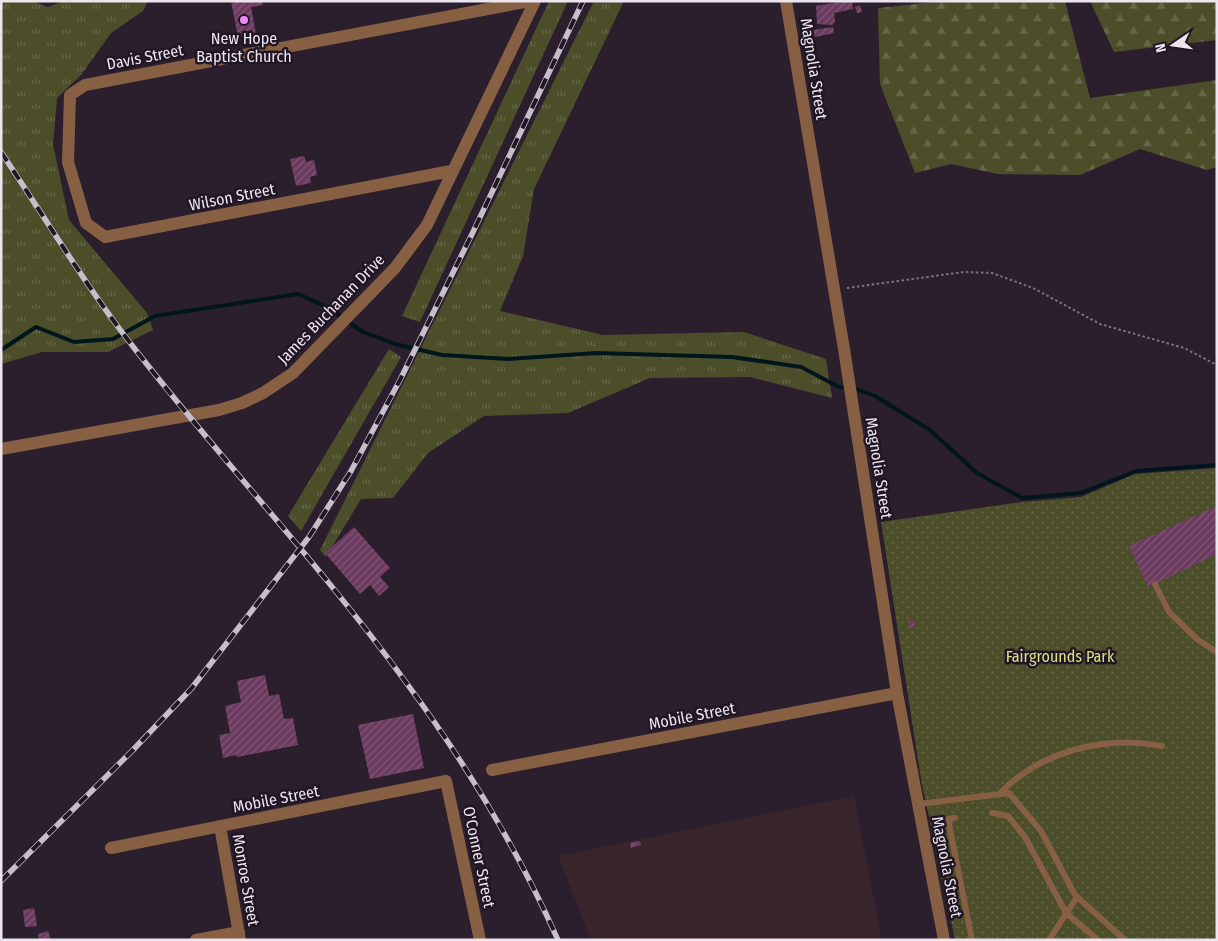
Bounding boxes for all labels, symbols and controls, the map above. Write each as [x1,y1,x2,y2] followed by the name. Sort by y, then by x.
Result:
[238,14,250,26] marker: New Hope Baptist Church
[797,17,832,122] street label: Magnolia Street
[1148,20,1198,70] north arrow
[196,29,292,66] place label: New Hope Baptist Church
[105,40,186,74] street label: Davis Street
[1152,42,1170,54] text: N
[187,179,277,215] street label: Wilson Street
[274,250,388,368] street label: James Buchanan Drive
[862,416,897,521] street label: Magnolia Street
[1006,647,1115,666] park label: Fairgrounds Park
[647,698,738,734] street label: Mobile Street
[231,781,322,817] street label: Mobile Street
[459,805,499,910] street label: O'Conner Street
[928,815,966,920] street label: Magnolia Street
[229,833,264,928] street label: Monroe Street

